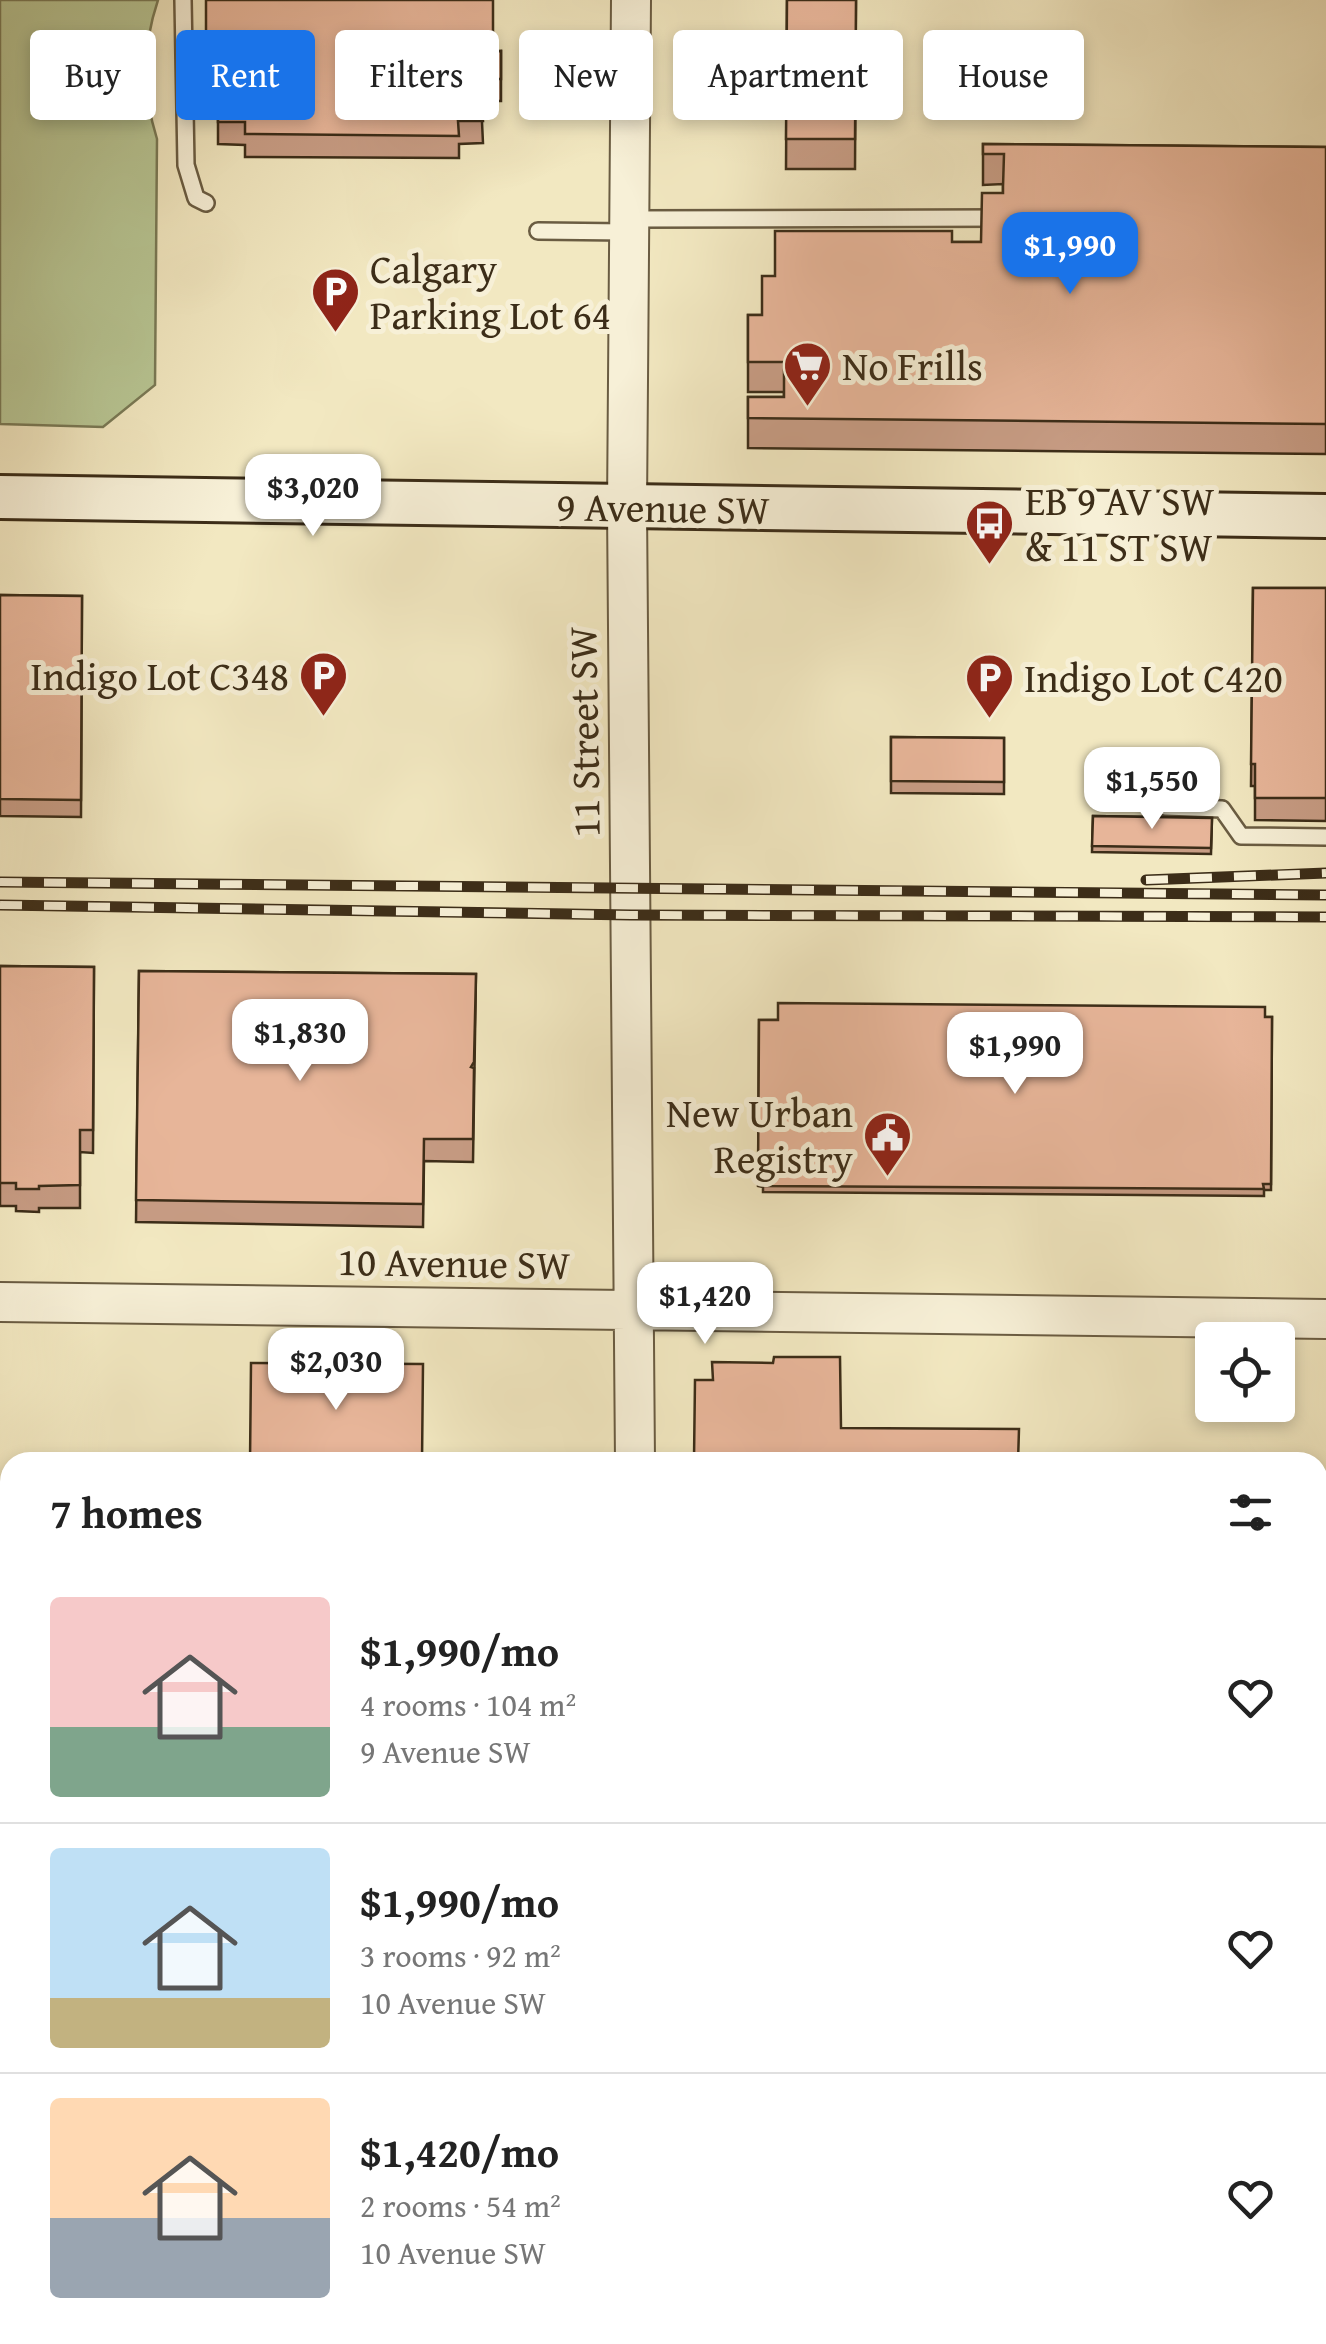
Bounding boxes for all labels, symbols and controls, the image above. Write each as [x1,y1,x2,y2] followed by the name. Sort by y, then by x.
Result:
[30,30,156,120] chip: Buy
[176,30,315,120] chip: Rent
[335,30,499,120] chip: Filters
[519,30,653,120] chip: New
[673,30,903,120] chip: Apartment
[923,30,1084,120] chip: House
[989,212,1151,297] pin: $1,990
[1024,221,1116,268] text: $1,990
[370,239,611,344] place label: Calgary Parking Lot 64
[309,266,361,334] parking icon: Calgary Parking Lot 64
[842,336,983,395] place label: No Frills
[781,340,833,408] supermarket icon: No Frills
[232,454,394,539] pin: $3,020
[267,463,359,510] text: $3,020
[1025,471,1214,576] place label: EB 9 AV SW & 11 ST SW
[556,476,770,539] street label: 9 Avenue SW
[964,498,1016,566] bus stop icon: EB 9 AV SW & 11 ST SW
[552,626,615,838] street label: 11 Street SW
[30,646,289,705] place label: Indigo Lot C348
[1024,648,1283,707] place label: Indigo Lot C420
[298,650,350,718] parking icon: Indigo Lot C348
[963,652,1015,720] parking icon: Indigo Lot C420
[1071,747,1233,832] pin: $1,550
[1106,756,1198,803] text: $1,550
[219,999,381,1084] pin: $1,830
[254,1008,346,1055] text: $1,830
[934,1012,1096,1097] pin: $1,990
[969,1021,1061,1068] text: $1,990
[666,1083,853,1188] place label: New Urban Registry
[862,1110,914,1178] public building icon: New Urban Registry
[337,1231,571,1294] street label: 10 Avenue SW
[624,1262,786,1347] pin: $1,420
[659,1271,751,1318] text: $1,420
[1195,1322,1295,1422] map controls
[1195,1322,1295,1422] button: locate
[255,1328,417,1413] pin: $2,030
[290,1337,382,1384] text: $2,030
[50,1482,203,1543] text: 7 homes
[1223,1485,1278,1540] icon: filters
[360,1620,559,1681] text: $1,990/mo
[130,1637,250,1757] icon: home
[1223,1670,1278,1725] icon: heart
[360,1681,576,1728] text: 4 rooms · 104 m²
[360,1728,531,1775] text: 9 Avenue SW
[360,1871,559,1932] text: $1,990/mo
[130,1888,250,2008] icon: home
[1223,1921,1278,1976] icon: heart
[360,1932,561,1979] text: 3 rooms · 92 m²
[360,1979,546,2026] text: 10 Avenue SW
[360,2121,559,2182] text: $1,420/mo
[130,2138,250,2258] icon: home
[1223,2171,1278,2226] icon: heart
[360,2182,561,2229] text: 2 rooms · 54 m²
[360,2229,546,2276] text: 10 Avenue SW

